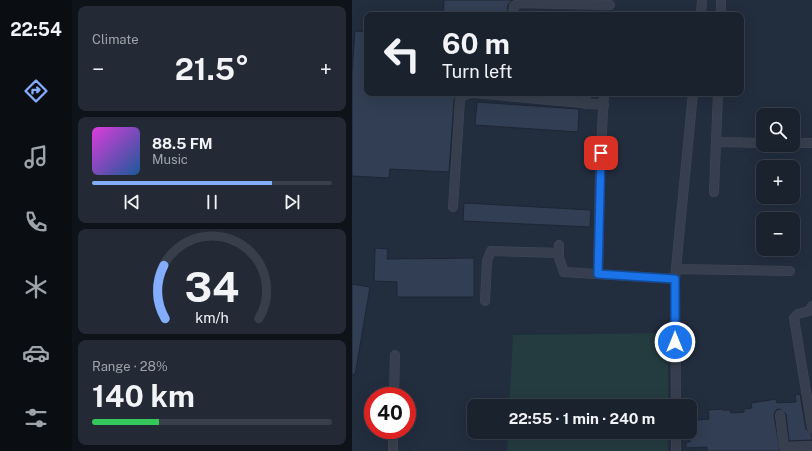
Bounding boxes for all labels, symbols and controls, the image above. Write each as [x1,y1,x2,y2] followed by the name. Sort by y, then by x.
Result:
[10,19,62,40] text: 22:54
[442,27,510,60] text: 60 m
[376,28,428,80] icon: left
[92,32,139,47] text: Climate
[175,51,249,87] text: 21.5°
[92,56,104,82] text: −
[320,56,332,82] text: +
[442,61,512,82] text: Turn left
[22,77,50,105] icon: directions
[756,108,800,256] map controls
[756,108,800,152] button: search
[152,135,213,152] text: 88.5 FM
[584,136,618,170] pin
[590,142,612,164] icon: arrive
[22,143,50,171] icon: music
[152,152,188,167] text: Music
[756,160,800,204] button: +
[121,191,143,213] icon: previous
[201,191,223,213] icon: pause
[281,191,303,213] icon: next
[22,208,50,236] icon: phone
[756,212,800,256] button: −
[185,262,239,311] text: 34
[22,273,50,301] icon: climate
[195,309,229,326] text: km/h
[654,321,696,363] position arrow
[22,339,50,367] icon: car
[92,359,168,374] text: Range · 28%
[92,378,195,414] text: 140 km
[364,387,416,439] speed limit sign: 40
[22,404,50,432] icon: filters
[509,410,655,427] text: 22:55 · 1 min · 240 m

